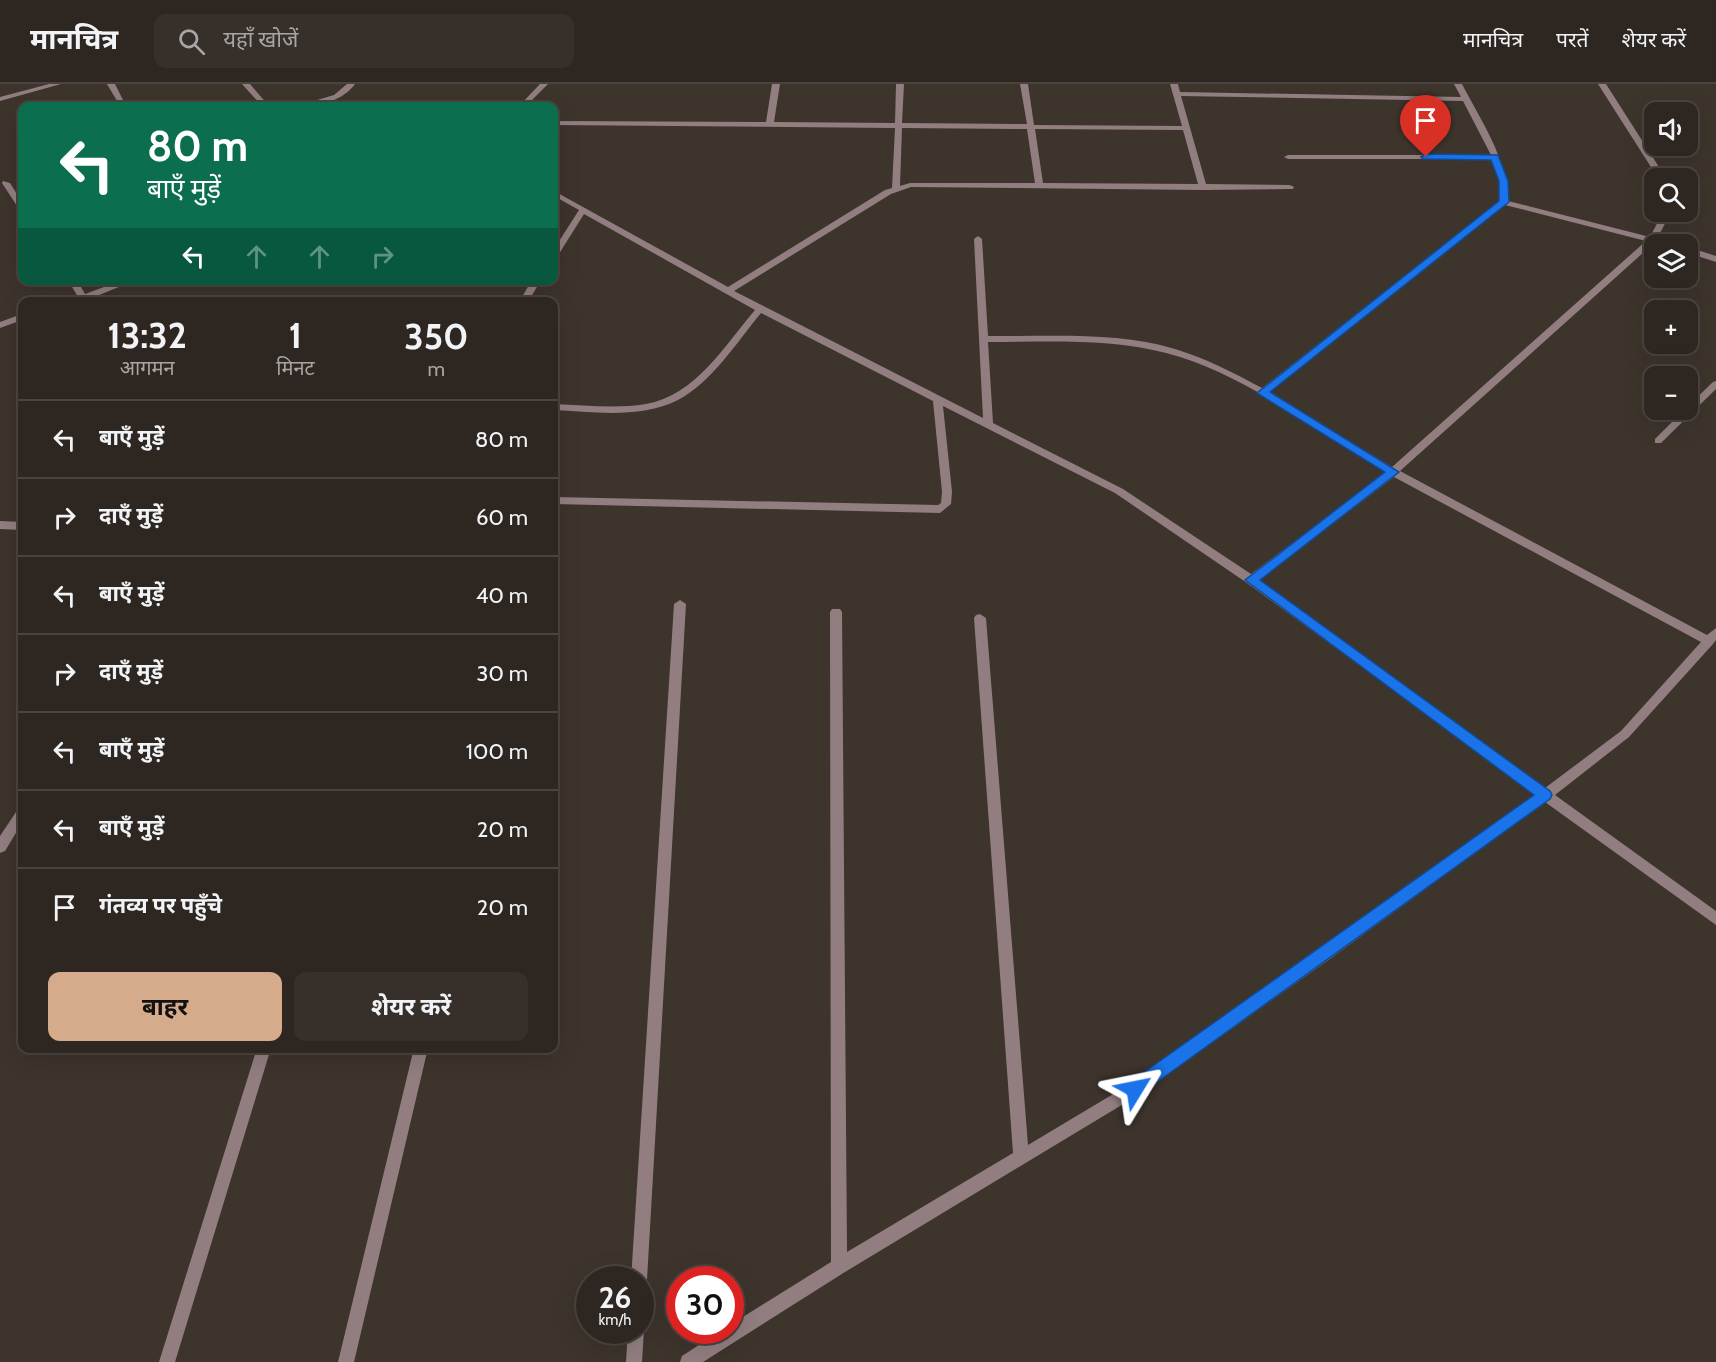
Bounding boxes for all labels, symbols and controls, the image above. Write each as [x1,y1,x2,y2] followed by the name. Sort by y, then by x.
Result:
[154,14,574,68] search box
[30,22,118,56] text: मानचित्र
[175,25,208,58] icon: search
[223,26,298,53] text: यहाँ खोजें
[1463,27,1523,52] text: मानचित्र
[1556,27,1589,52] text: परतें
[1622,27,1686,52] text: शेयर करें
[1400,95,1451,157] pin
[1644,102,1698,420] map controls
[1644,102,1698,156] button: sound
[1409,104,1442,137] icon: arrive
[147,120,248,172] text: 80 m
[48,126,126,204] icon: left
[1644,168,1698,222] button: search
[147,172,221,205] text: बाएँ मुड़ें
[1644,234,1698,288] button: layers
[177,240,210,273] icon: left
[240,240,273,273] icon: ahead
[303,240,336,273] icon: ahead
[366,240,399,273] icon: right
[1644,300,1698,354] button: +
[108,313,187,357] text: 13:32
[289,313,302,357] text: 1
[404,314,468,358] text: 350
[120,356,175,380] text: आगमन
[276,356,315,380] text: मिनट
[428,357,445,381] text: m
[1644,366,1698,420] button: −
[48,423,81,456] icon: left
[99,424,164,451] text: बाएँ मुड़ें
[475,426,528,453] text: 80 m
[48,501,81,534] icon: right
[99,502,163,529] text: दाएँ मुड़ें
[476,504,528,531] text: 60 m
[48,579,81,612] icon: left
[99,580,164,607] text: बाएँ मुड़ें
[476,582,528,609] text: 40 m
[48,657,81,690] icon: right
[99,658,163,685] text: दाएँ मुड़ें
[476,660,528,687] text: 30 m
[48,735,81,768] icon: left
[99,736,164,763] text: बाएँ मुड़ें
[466,738,528,765] text: 100 m
[48,813,81,846] icon: left
[99,814,164,841] text: बाएँ मुड़ें
[477,816,528,843] text: 20 m
[48,891,81,924] icon: arrive
[99,892,222,919] text: गंतव्य पर पहुँचे
[477,894,528,921] text: 20 m
[48,972,282,1041] button: बाहर
[294,972,528,1041] button: शेयर करें
[1103,1057,1167,1121] position arrow
[666,1266,744,1344] speed limit sign: 30
[599,1279,631,1316] text: 26
[599,1311,631,1329] text: km/h

